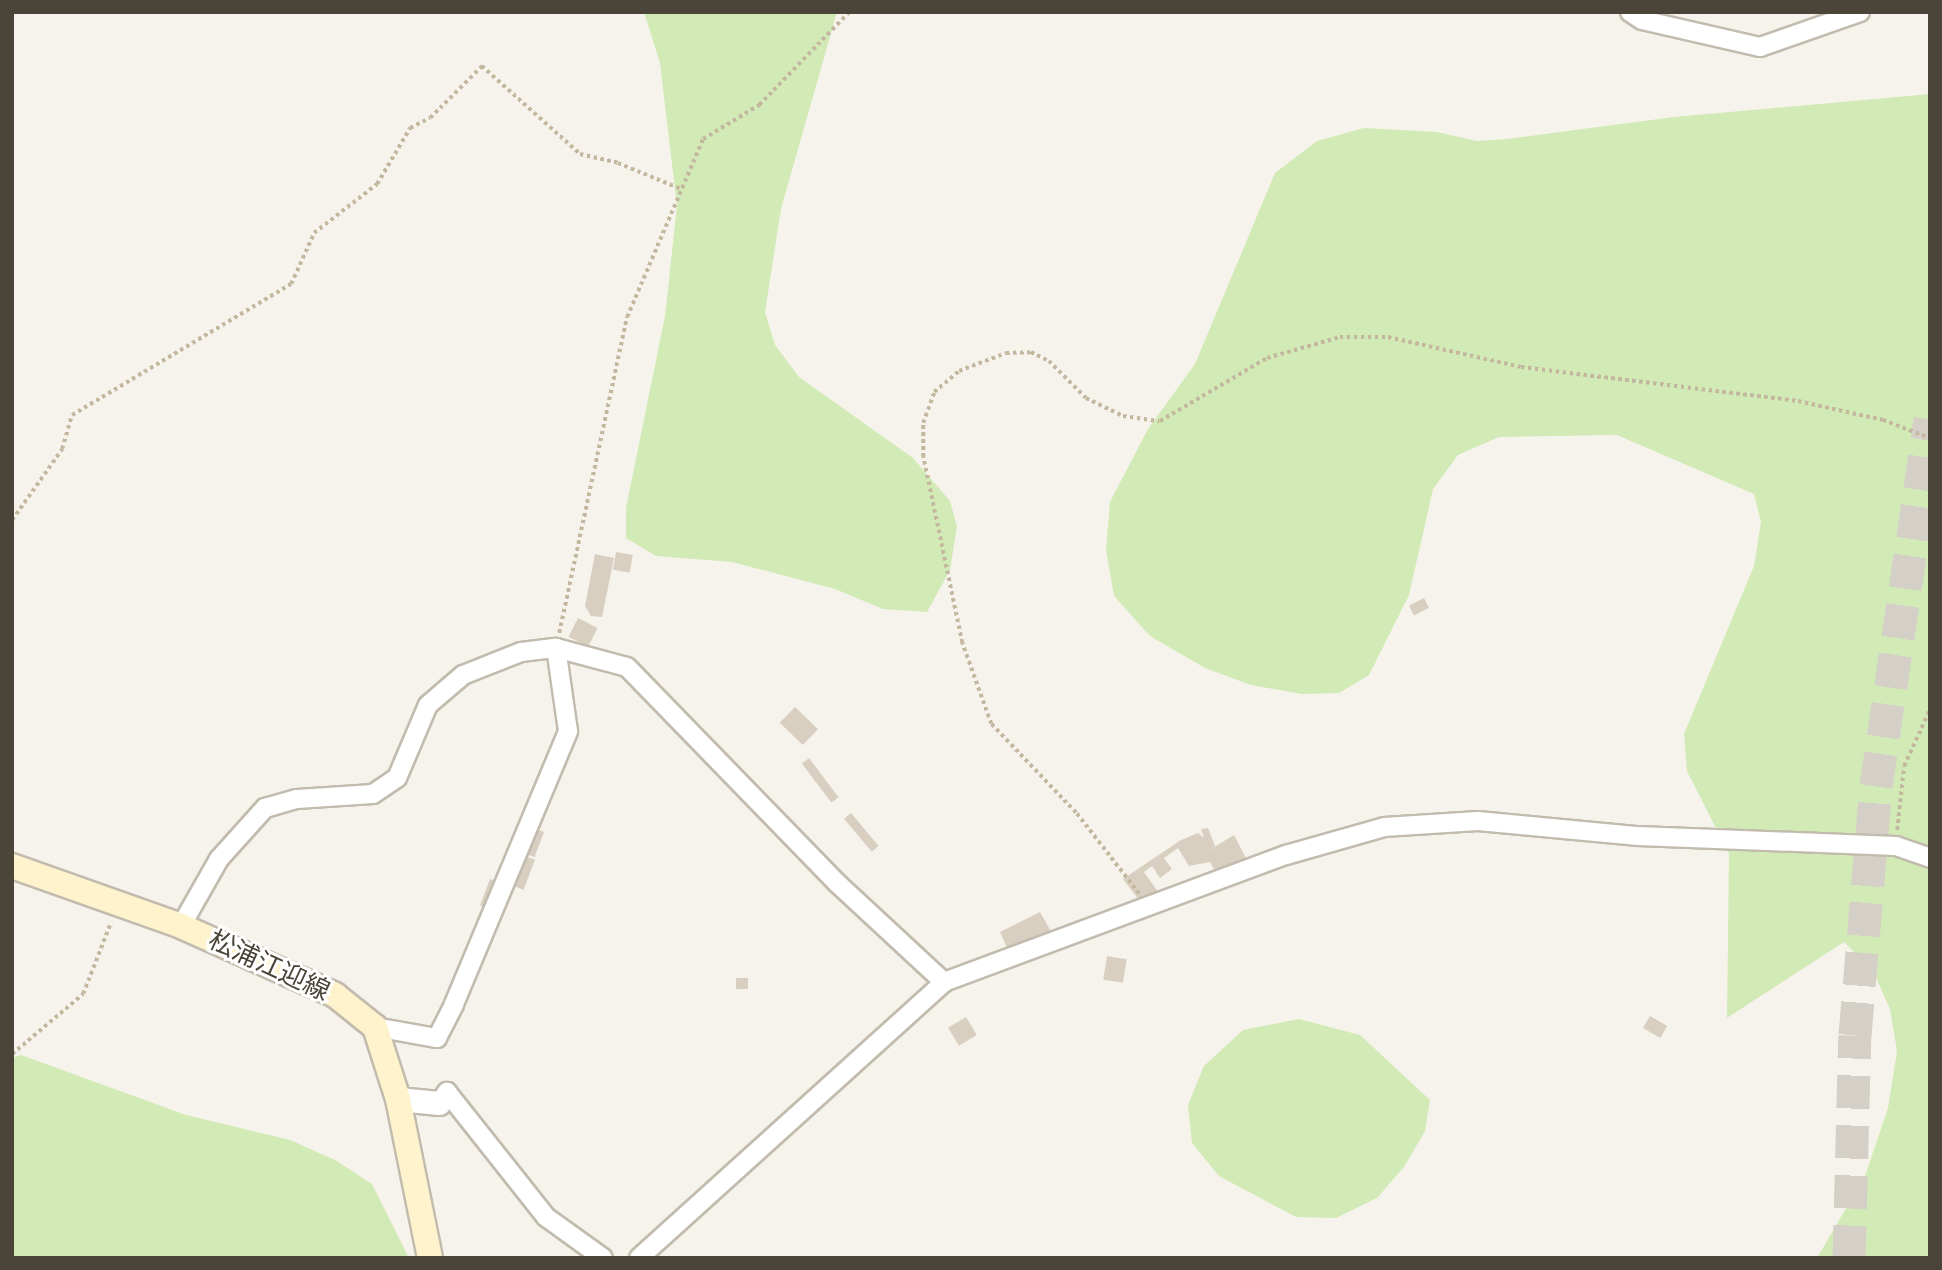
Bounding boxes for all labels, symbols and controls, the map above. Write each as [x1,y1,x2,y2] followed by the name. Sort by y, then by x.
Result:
[203,924,335,1008] street label: 松浦江迎線

